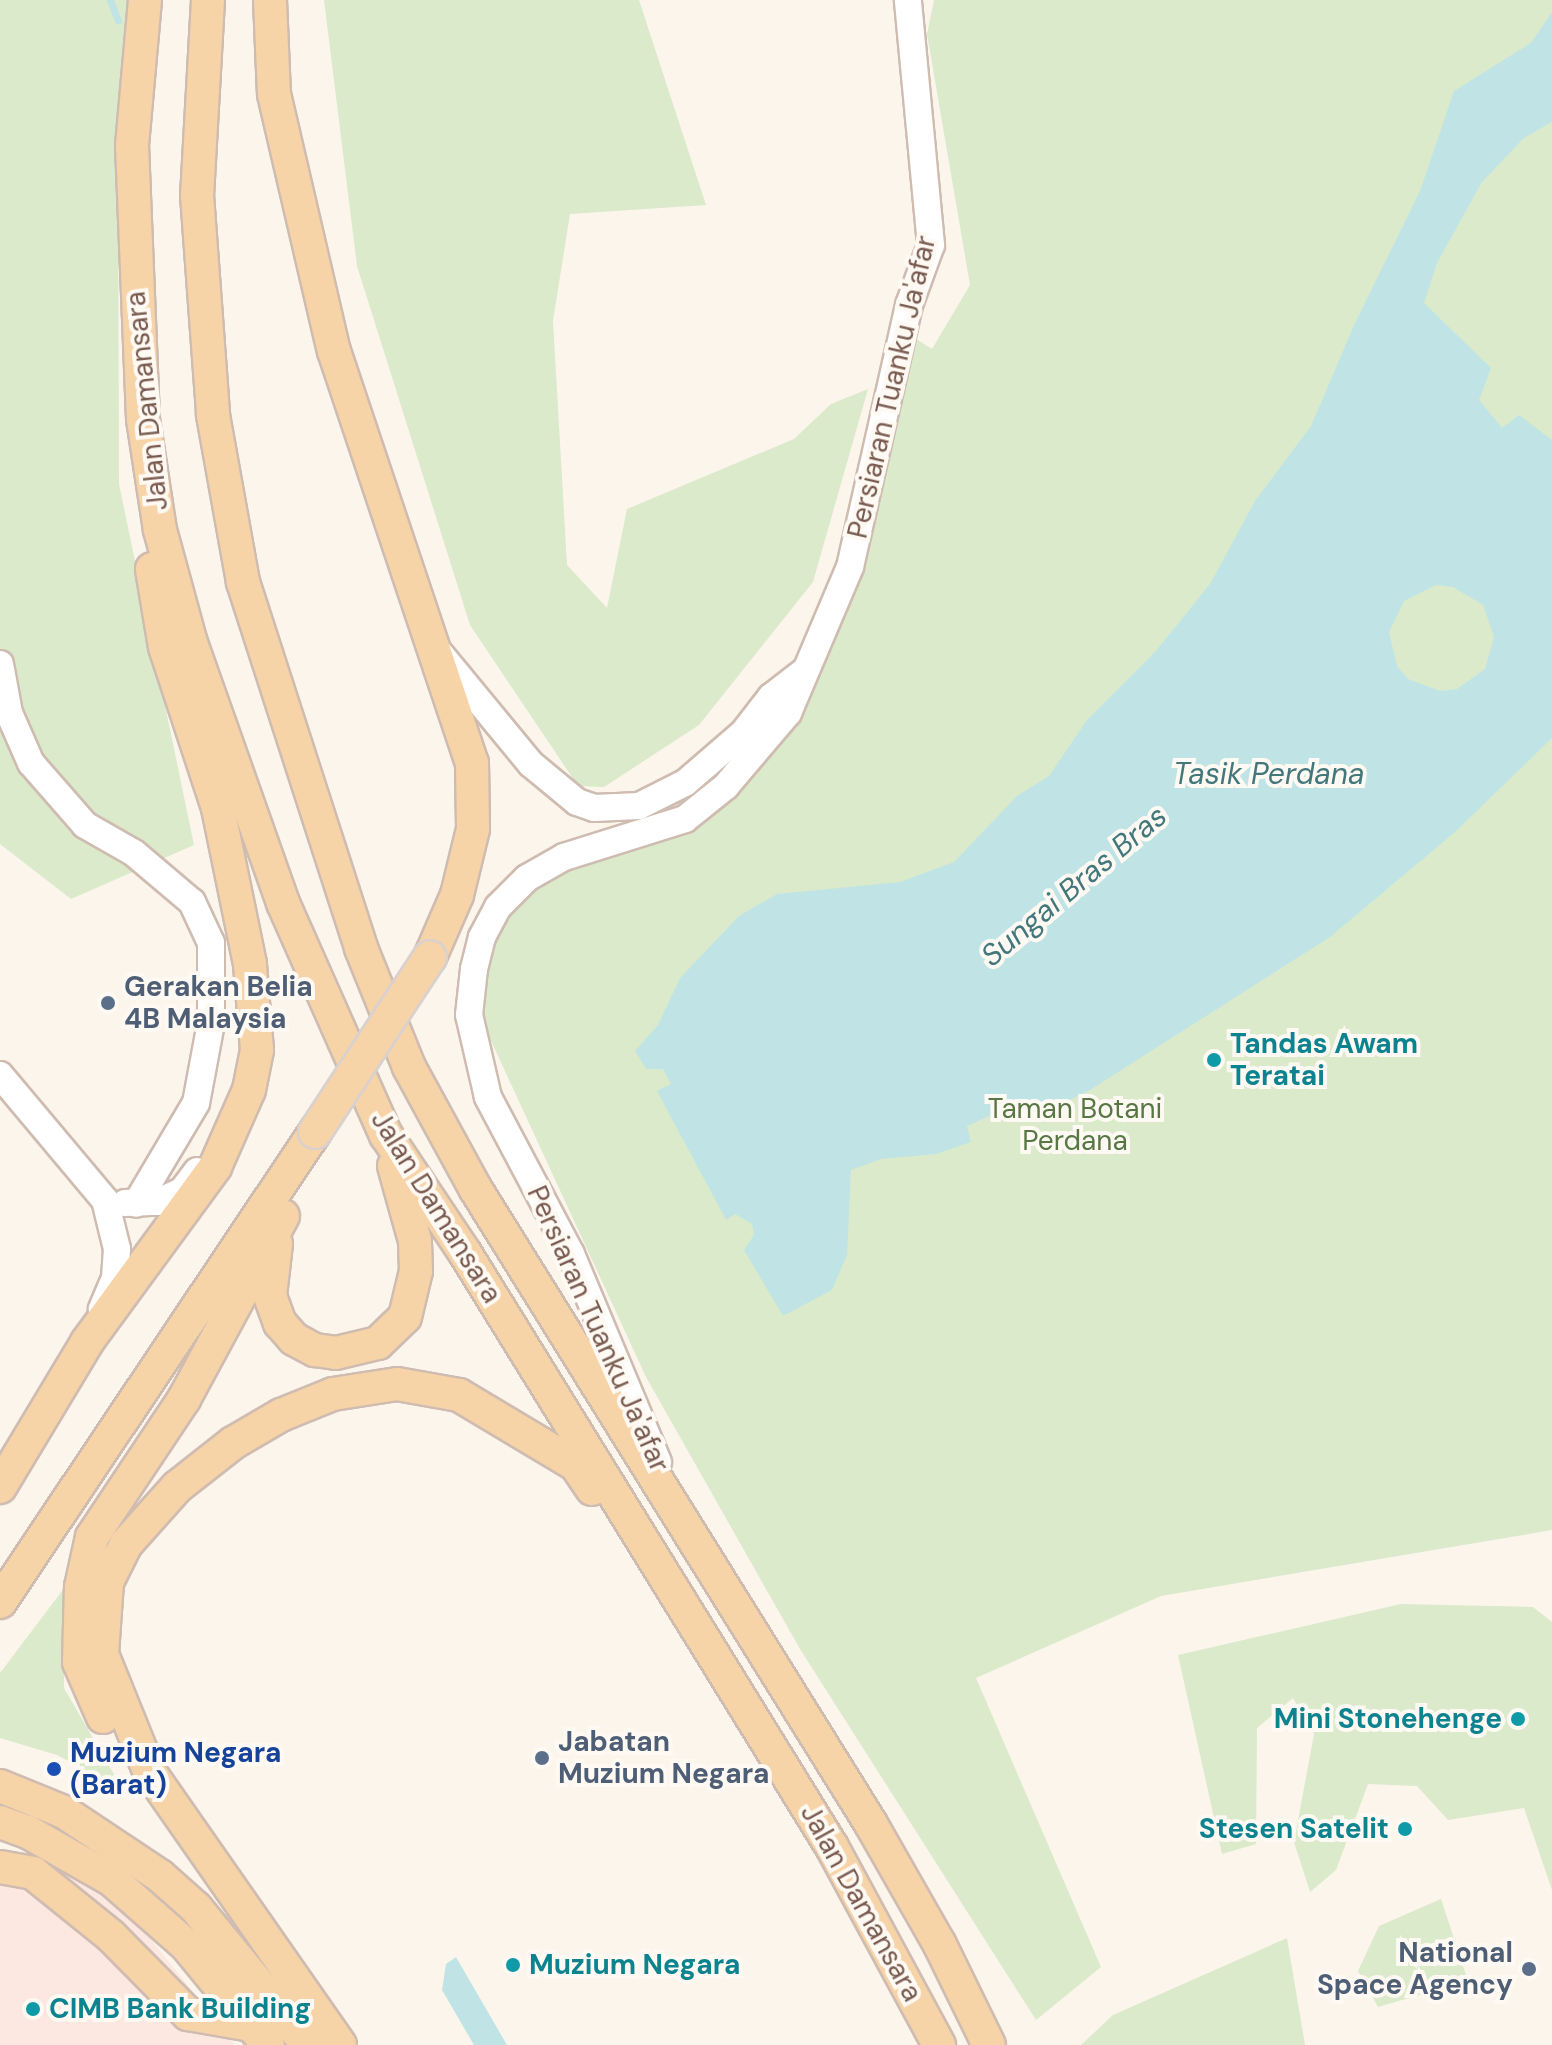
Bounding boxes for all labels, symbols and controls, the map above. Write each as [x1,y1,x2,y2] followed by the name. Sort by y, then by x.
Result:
[841,232,943,542] street label: Persiaran Tuanku Ja'afar
[119,290,175,512] street label: Jalan Damansara
[1173,756,1365,792] water label: Tasik Perdana
[974,798,1174,974] water label: Sungai Bras Bras
[124,970,313,1036] place label: Gerakan Belia 4B Malaysia
[99,994,117,1012] marker: Gerakan Belia 4B Malaysia
[1230,1027,1418,1093] place label: Tandas Awam Teratai
[1205,1051,1223,1069] marker: Tandas Awam Teratai
[988,1092,1162,1158] park label: Taman Botani Perdana
[363,1105,509,1309] street label: Jalan Damansara
[520,1181,676,1477] street label: Persiaran Tuanku Ja'afar
[1274,1702,1502,1736] place label: Mini Stonehenge
[1509,1710,1527,1728] marker: Mini Stonehenge
[558,1725,769,1791] place label: Jabatan Muzium Negara
[70,1736,281,1802] place label: Muzium Negara (Barat)
[533,1749,551,1767] marker: Jabatan Muzium Negara
[45,1760,63,1778] marker: Muzium Negara (Barat)
[793,1799,929,2007] street label: Jalan Damansara
[1199,1812,1389,1846] place label: Stesen Satelit
[1396,1820,1414,1838] marker: Stesen Satelit
[1317,1936,1513,2002] place label: National Space Agency
[529,1948,740,1982] place label: Muzium Negara
[504,1956,522,1974] marker: Muzium Negara
[1520,1960,1538,1978] marker: National Space Agency
[49,1992,311,2026] place label: CIMB Bank Building
[24,2000,42,2018] marker: CIMB Bank Building

